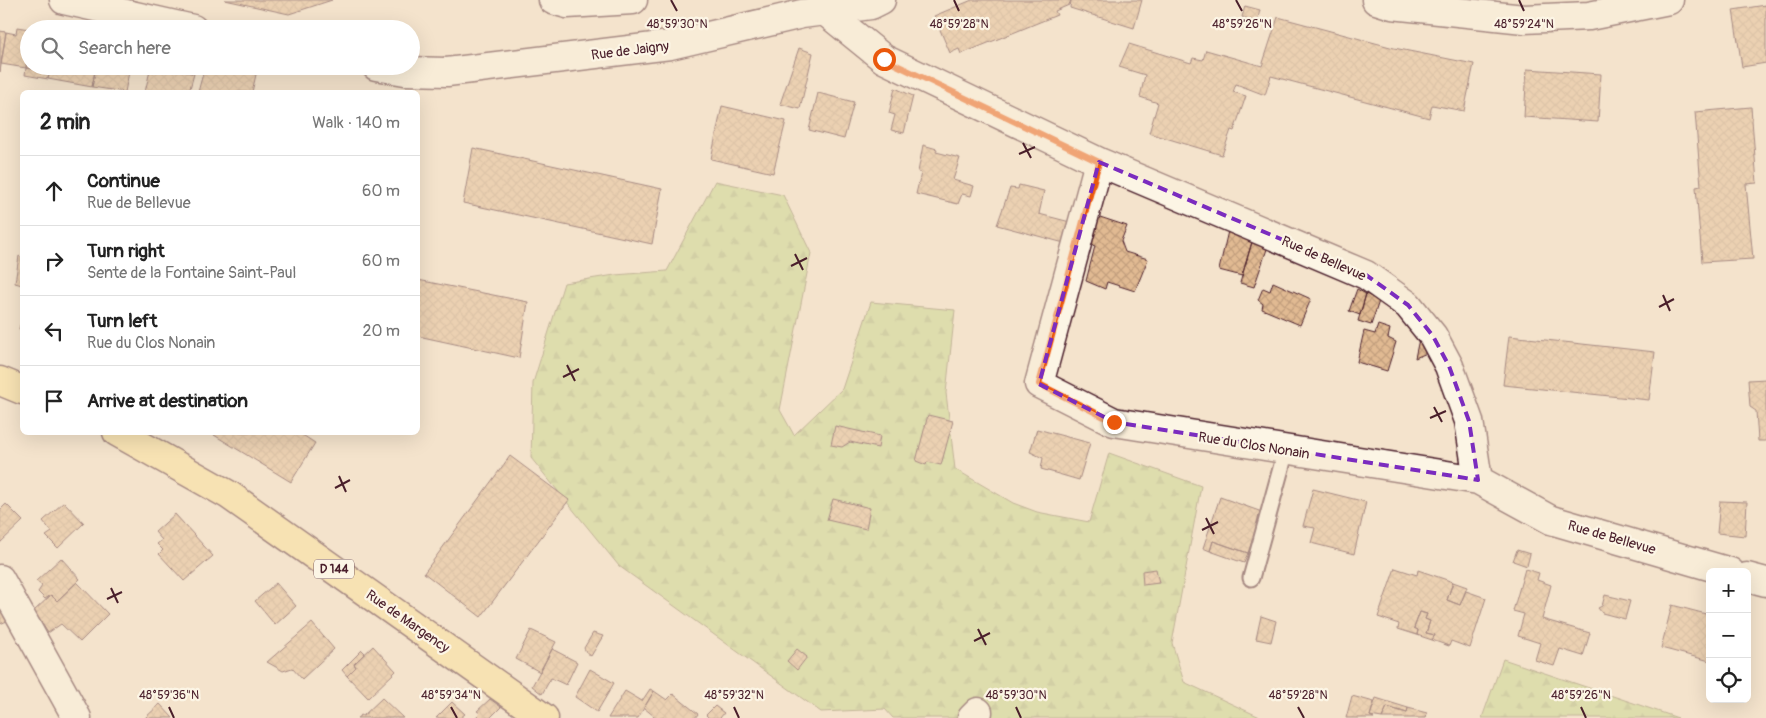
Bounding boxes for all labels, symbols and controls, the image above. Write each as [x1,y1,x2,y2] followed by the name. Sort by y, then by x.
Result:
[646,17,708,32] text: 48°59'30"N
[929,17,989,32] text: 48°59'28"N
[1212,17,1272,32] text: 48°59'26"N
[1494,17,1554,32] text: 48°59'24"N
[20,20,420,75] search box
[38,34,66,62] icon: search
[78,36,171,60] text: Search here
[590,37,670,64] street label: Rue de Jaigny
[873,48,896,71] route start
[40,109,90,136] text: 2 min
[312,113,400,133] text: Walk · 140 m
[87,169,160,193] text: Continue
[40,177,68,205] icon: ahead
[362,181,400,201] text: 60 m
[87,193,191,213] text: Rue de Bellevue
[1279,232,1369,285] street label: Rue de Bellevue
[87,239,165,263] text: Turn right
[40,247,68,275] icon: right
[362,251,400,271] text: 60 m
[87,263,296,283] text: Sente de la Fontaine Saint-Paul
[87,309,157,333] text: Turn left
[40,317,68,345] icon: left
[362,321,400,341] text: 20 m
[87,333,215,353] text: Rue du Clos Nonain
[40,387,68,415] icon: arrive
[87,389,248,413] text: Arrive at destination
[1103,411,1126,434] route end
[1197,428,1311,463] street label: Rue du Clos Nonain
[1566,517,1658,558] street label: Rue de Bellevue
[314,560,354,578] road number: D 144
[1706,568,1751,703] map controls
[1706,568,1751,613] button: +
[363,586,453,657] street label: Rue de Margency
[1706,613,1751,658] button: −
[1706,658,1751,703] button: locate
[139,688,199,703] text: 48°59'36"N
[421,688,481,703] text: 48°59'34"N
[704,688,764,703] text: 48°59'32"N
[985,688,1047,703] text: 48°59'30"N
[1268,688,1328,703] text: 48°59'28"N
[1551,688,1611,703] text: 48°59'26"N

